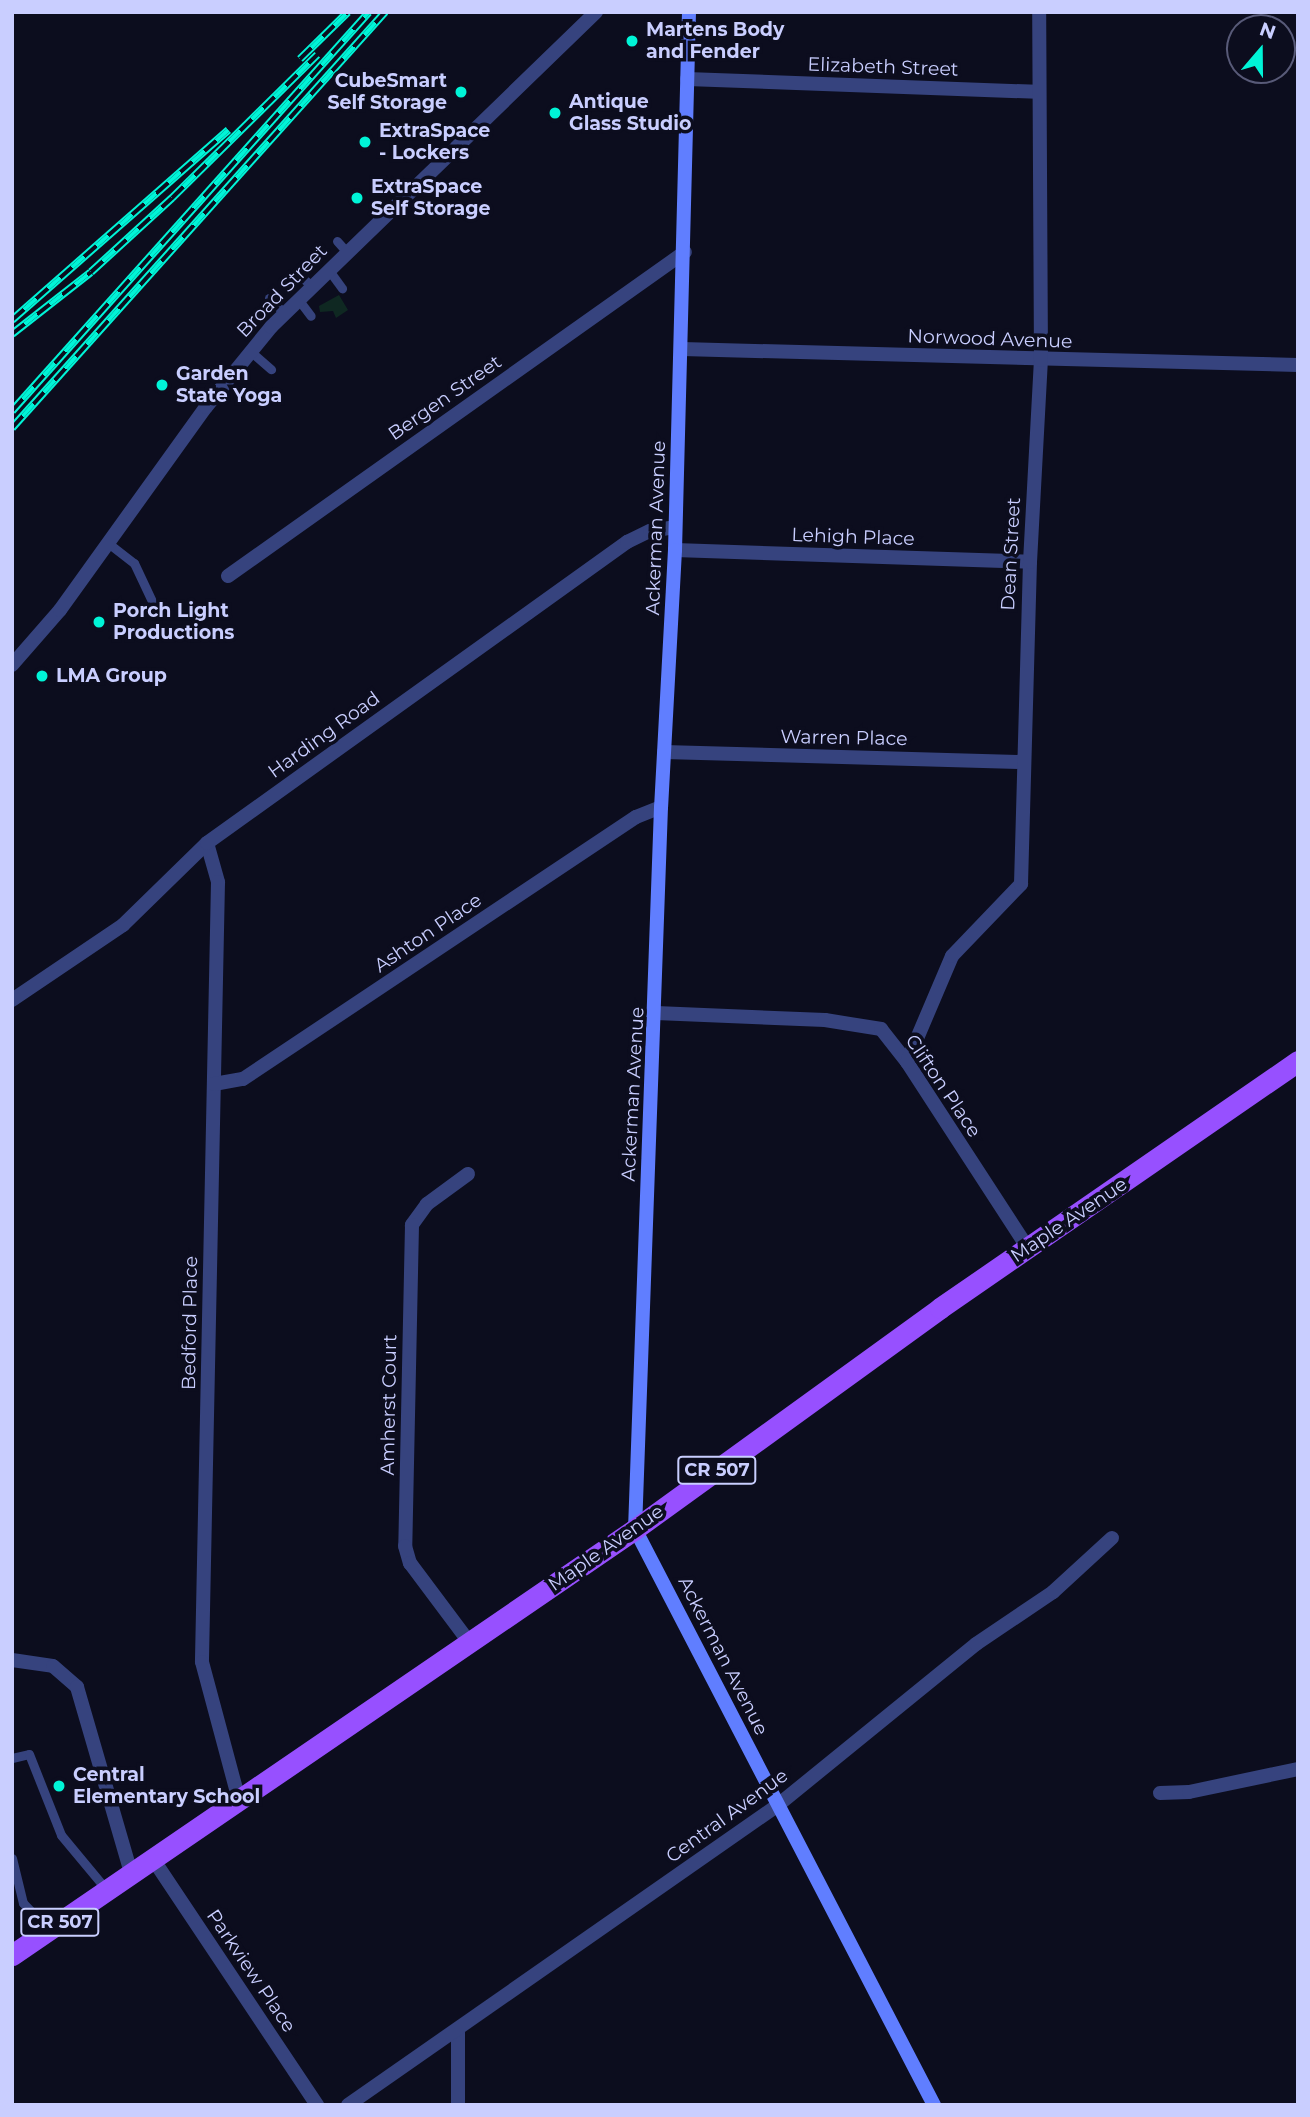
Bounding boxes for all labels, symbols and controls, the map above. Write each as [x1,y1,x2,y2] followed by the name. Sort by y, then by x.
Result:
[1226,14,1296,84] north arrow
[1257,17,1279,44] text: N
[646,19,784,63] place label: Martens Body and Fender
[624,33,640,49] marker: Martens Body and Fender
[807,53,959,81] street label: Elizabeth Street
[327,70,447,114] place label: CubeSmart Self Storage
[453,84,469,100] marker: CubeSmart Self Storage
[569,91,691,135] place label: Antique Glass Studio
[547,105,563,121] marker: Antique Glass Studio
[379,120,490,164] place label: ExtraSpace - Lockers
[357,134,373,150] marker: ExtraSpace - Lockers
[371,176,491,220] place label: ExtraSpace Self Storage
[349,190,365,206] marker: ExtraSpace Self Storage
[232,240,332,342] street label: Broad Street
[907,325,1073,353] street label: Norwood Avenue
[384,351,506,445] street label: Bergen Street
[176,363,282,407] place label: Garden State Yoga
[154,377,170,393] marker: Garden State Yoga
[642,440,670,616] street label: Ackerman Avenue
[997,497,1025,611] street label: Dean Street
[791,523,915,551] street label: Lehigh Place
[113,600,234,644] place label: Porch Light Productions
[91,614,107,630] marker: Porch Light Productions
[56,665,167,687] place label: LMA Group
[34,668,50,684] marker: LMA Group
[264,687,384,783] street label: Harding Road
[780,725,908,751] street label: Warren Place
[370,889,486,977] street label: Ashton Place
[617,1006,649,1182] street label: Ackerman Avenue
[900,1030,986,1142] street label: Clifton Place
[1006,1173,1132,1267] street label: Maple Avenue
[177,1256,203,1390] street label: Bedford Place
[376,1334,402,1476] street label: Amherst Court
[677,1456,757,1484] road number: CR 507
[544,1500,668,1596] street label: Maple Avenue
[673,1573,773,1739] street label: Ackerman Avenue
[73,1764,260,1808] place label: Central Elementary School
[662,1764,792,1868] street label: Central Avenue
[51,1778,67,1794] marker: Central Elementary School
[202,1905,300,2037] street label: Parkview Place
[20,1908,100,1936] road number: CR 507

